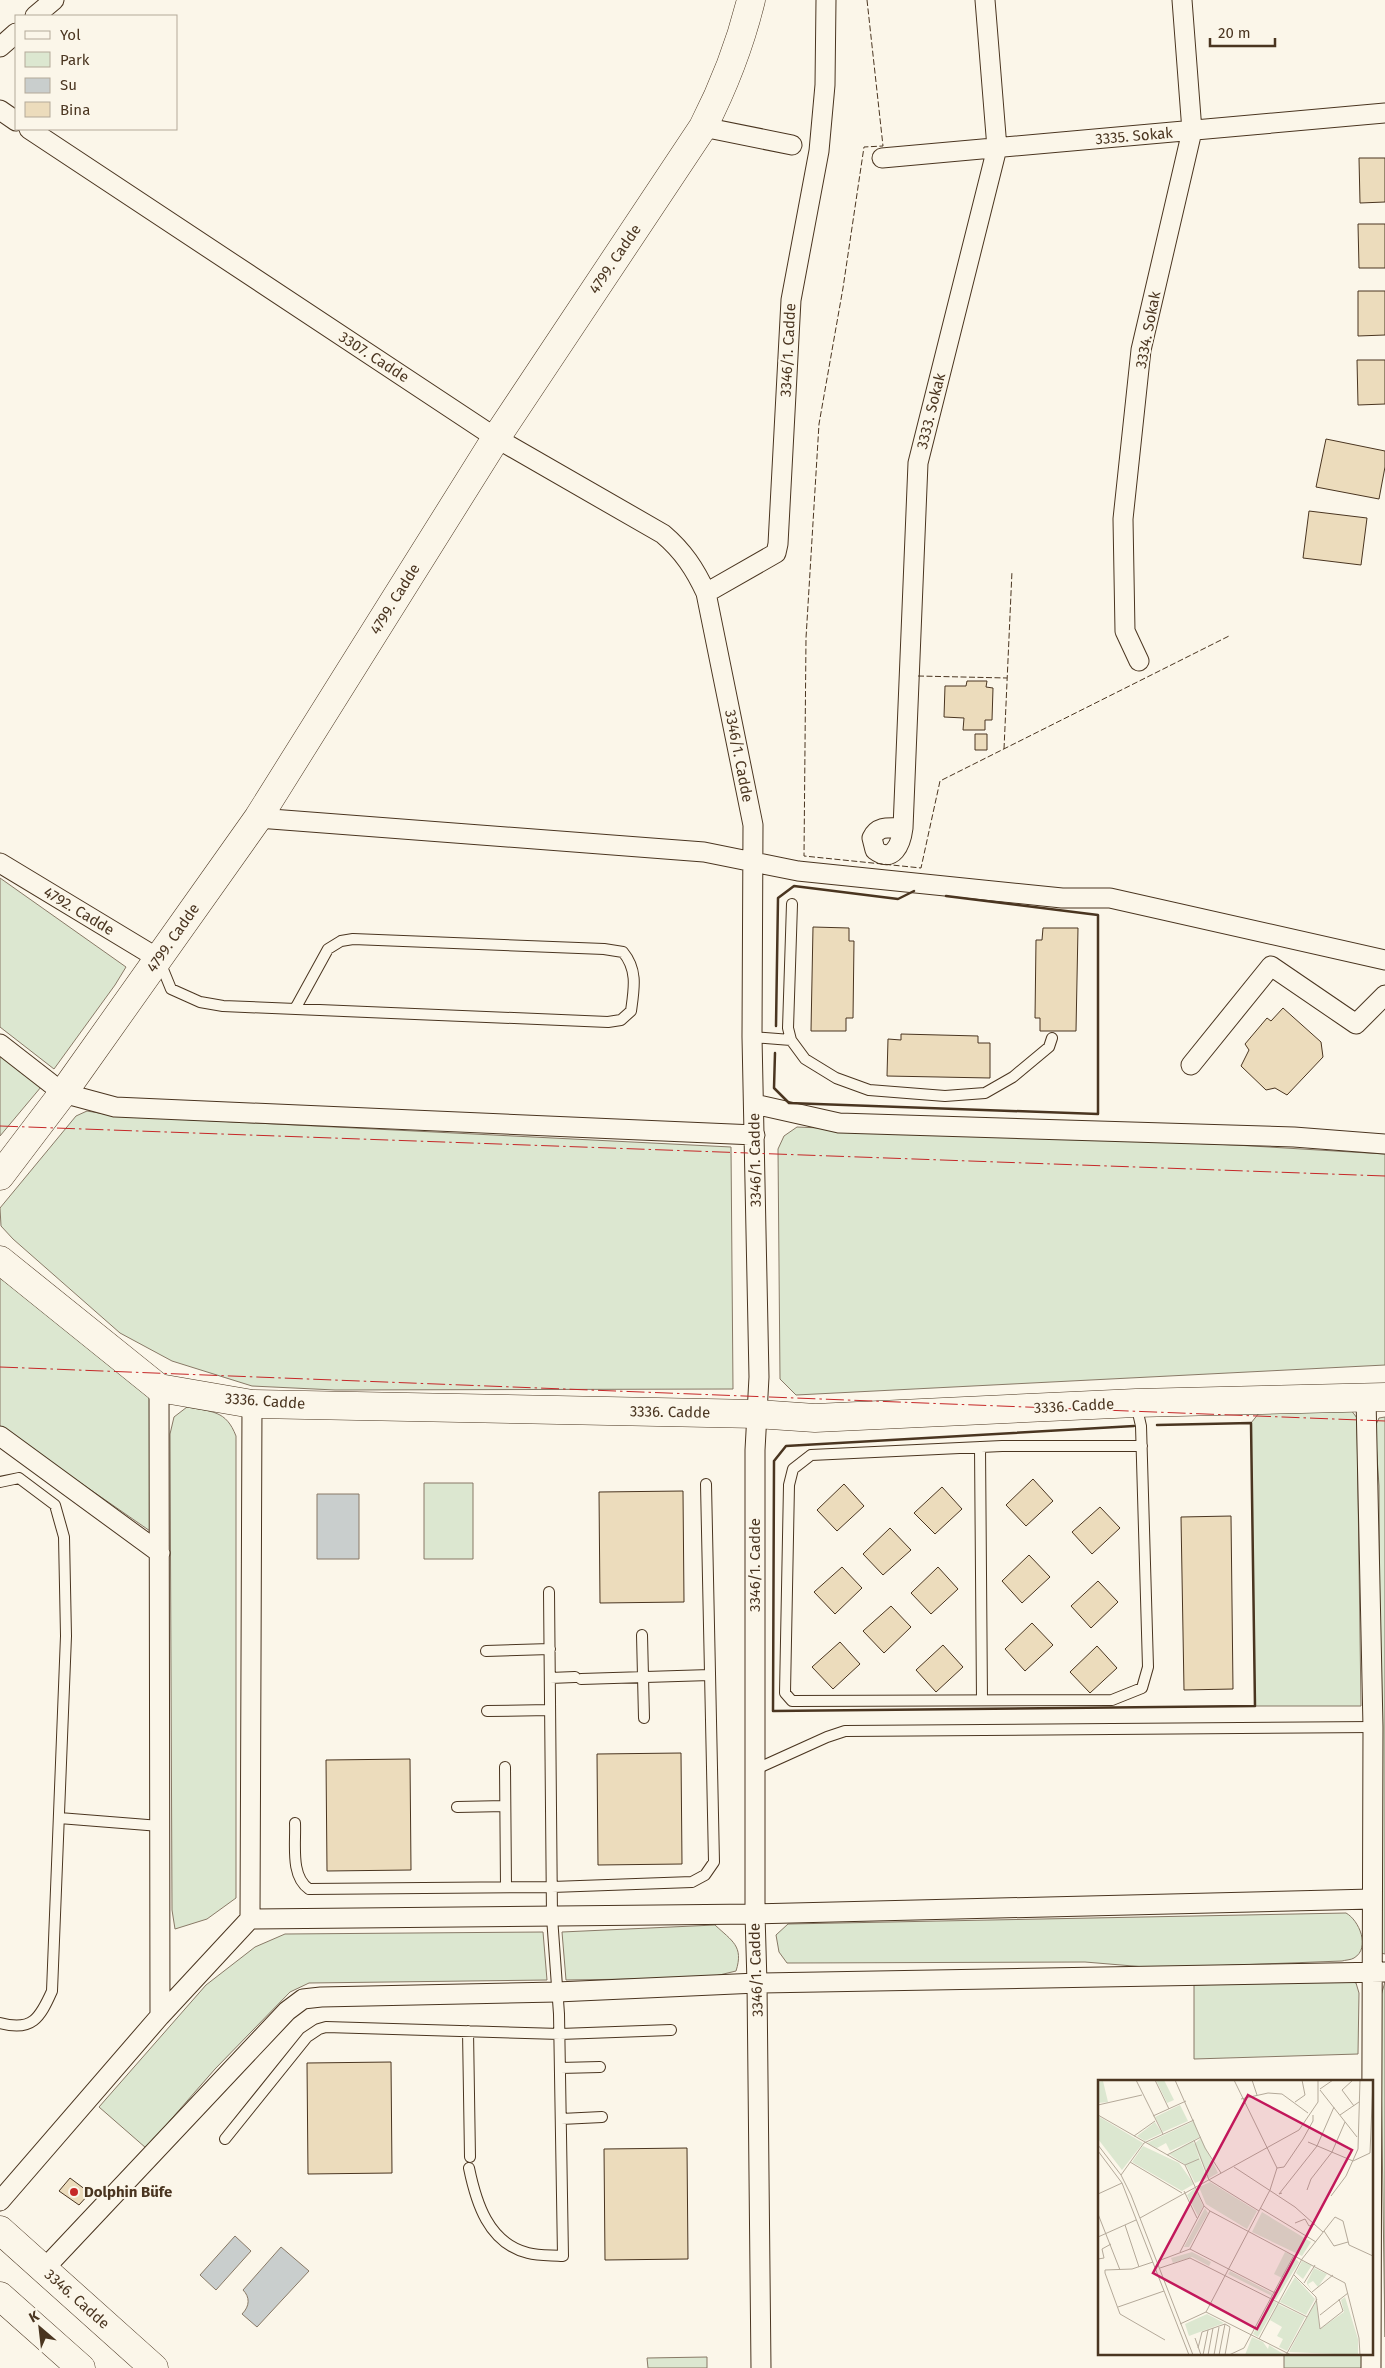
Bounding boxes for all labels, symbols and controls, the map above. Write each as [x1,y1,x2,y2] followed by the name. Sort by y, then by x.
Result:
[15,15,178,130] legend
[1210,15,1275,47] scale bar
[1218,24,1251,42] text: 20 m
[60,26,81,44] text: Yol
[60,51,90,69] text: Park
[60,76,77,94] text: Su
[60,101,90,119] text: Bina
[1094,124,1174,148] street label: 3335. Sokak
[585,221,645,297] street label: 4799. Cadde
[1132,290,1164,370] street label: 3334. Sokak
[777,303,799,397] street label: 3346/1. Cadde
[336,328,412,386] street label: 3307. Cadde
[913,371,949,451] street label: 3333. Sokak
[366,560,424,638] street label: 4799. Cadde
[721,708,757,804] street label: 3346/1. Cadde
[40,883,118,939] street label: 4792. Cadde
[143,900,203,976] street label: 4799. Cadde
[745,1113,765,1207] street label: 3346/1. Cadde
[224,1389,306,1413] street label: 3336. Cadde
[1033,1395,1115,1417] street label: 3336. Cadde
[630,1402,710,1422] street label: 3336. Cadde
[746,1518,764,1612] street label: 3346/1. Cadde
[745,1923,767,2017] street label: 3346/1. Cadde
[1098,2080,1372,2356] inset map
[84,2183,172,2201] place label: Dolphin Büfe
[68,2186,80,2198] marker: Dolphin Büfe
[41,2265,113,2333] street label: 3346. Cadde
[15,2303,65,2353] north arrow
[26,2307,43,2327] text: K

